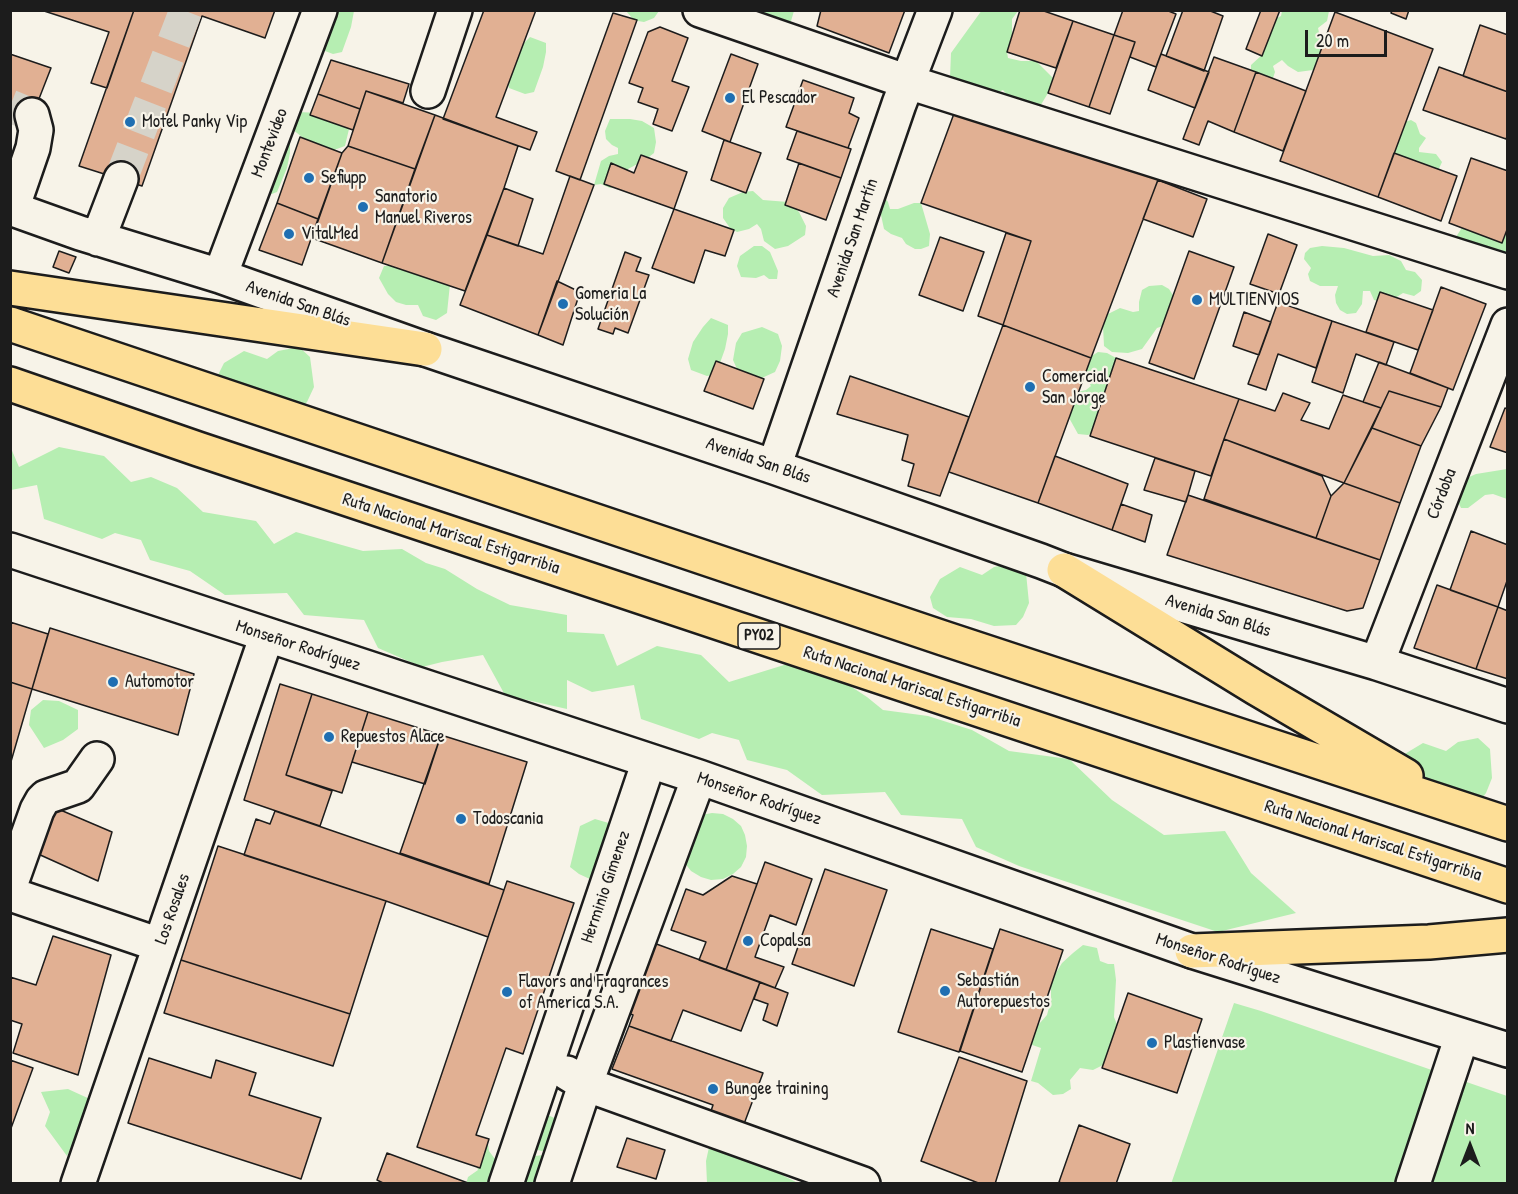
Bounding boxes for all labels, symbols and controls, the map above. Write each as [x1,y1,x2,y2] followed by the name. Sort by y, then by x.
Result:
[1308,18,1390,56] scale bar
[1316,28,1349,53] text: 20 m
[742,87,817,109] place label: El Pescador
[723,91,737,105] marker: El Pescador
[247,105,293,181] street label: Montevideo
[142,111,247,133] place label: Motel Panky Vip
[123,115,137,129] marker: Motel Panky Vip
[321,167,366,189] place label: Sefiupp
[302,171,316,185] marker: Sefiupp
[823,176,883,300] street label: Avenida San Martín
[375,186,472,228] place label: Sanatorio Manuel Riveros
[356,200,370,214] marker: Sanatorio Manuel Riveros
[301,223,358,245] place label: VitalMed
[282,227,296,241] marker: VitalMed
[243,276,353,332] street label: Avenida San Blás
[575,283,646,326] place label: Gomeria La Solución
[1209,289,1299,311] place label: MULTIENVIOS
[1190,293,1204,307] marker: MULTIENVIOS
[556,297,570,311] marker: Gomeria La Solución
[1042,366,1108,409] place label: Comercial San Jorge
[1023,380,1037,394] marker: Comercial San Jorge
[703,433,813,489] street label: Avenida San Blás
[1422,465,1462,523] street label: Córdoba
[340,489,562,579] street label: Ruta Nacional Mariscal Estigarribia
[1163,590,1273,642] street label: Avenida San Blás
[233,616,363,676] street label: Monseñor Rodríguez
[738,623,780,649] road number: PY02
[801,642,1023,732] street label: Ruta Nacional Mariscal Estigarribia
[125,671,194,693] place label: Automotor
[106,675,120,689] marker: Automotor
[341,726,445,748] place label: Repuestos Alace
[322,730,336,744] marker: Repuestos Alace
[694,768,824,830] street label: Monseñor Rodríguez
[1262,796,1484,886] street label: Ruta Nacional Mariscal Estigarribia
[473,808,543,830] place label: Todoscania
[454,812,468,826] marker: Todoscania
[577,828,635,946] street label: Herminio Gimenez
[151,871,195,947] street label: Los Rosales
[1153,929,1283,989] street label: Monseñor Rodríguez
[760,930,811,952] place label: Copalsa
[741,934,755,948] marker: Copalsa
[957,970,1050,1012] place label: Sebastián Autorepuestos
[519,971,668,1014] place label: Flavors and Fragrances of America S.A.
[938,984,952,998] marker: Sebastián Autorepuestos
[500,985,514,999] marker: Flavors and Fragrances of America S.A.
[1164,1032,1245,1054] place label: Plastienvase
[1145,1036,1159,1050] marker: Plastienvase
[725,1078,828,1100] place label: Bungee training
[706,1082,720,1096] marker: Bungee training
[1440,1116,1500,1176] north arrow
[1466,1117,1474,1139] text: N

